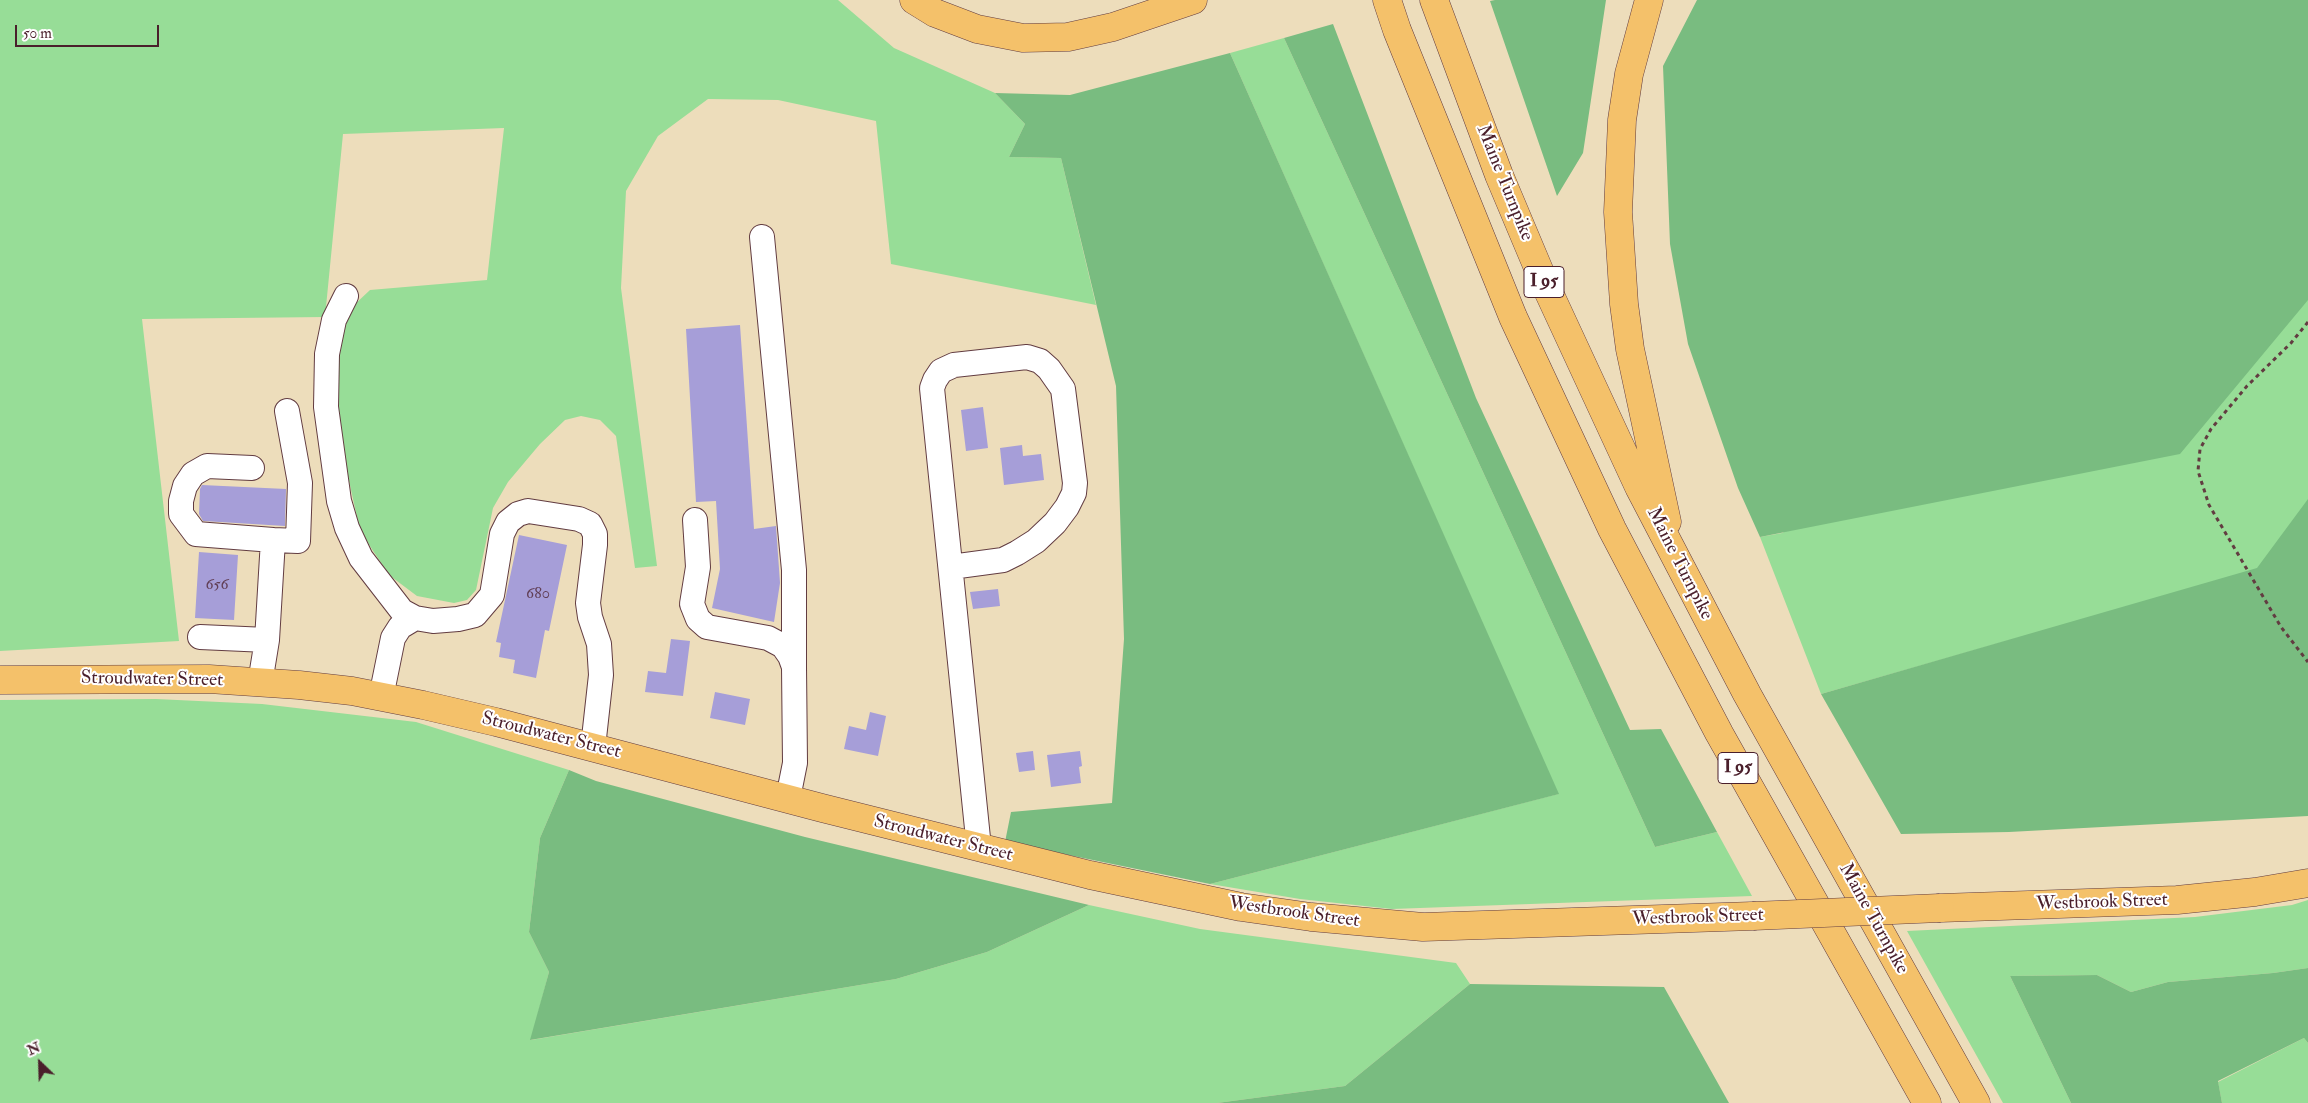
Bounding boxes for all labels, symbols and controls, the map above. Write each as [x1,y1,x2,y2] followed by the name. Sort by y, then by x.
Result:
[18,15,161,47] scale bar
[23,24,52,43] text: 50 m
[1470,122,1538,244] street label: Maine Turnpike
[1524,266,1564,298] road number: I 95
[1641,504,1717,624] street label: Maine Turnpike
[205,576,229,596] house number: 656
[526,585,550,605] house number: 680
[81,667,223,693] street label: Stroudwater Street
[479,708,623,764] street label: Stroudwater Street
[1718,752,1758,784] road number: I 95
[871,811,1015,867] street label: Stroudwater Street
[1833,860,1913,978] street label: Maine Turnpike
[2036,889,2168,917] street label: Westbrook Street
[1227,893,1361,933] street label: Westbrook Street
[1632,904,1764,932] street label: Westbrook Street
[15,1038,65,1088] north arrow
[25,1039,43,1059] text: N

